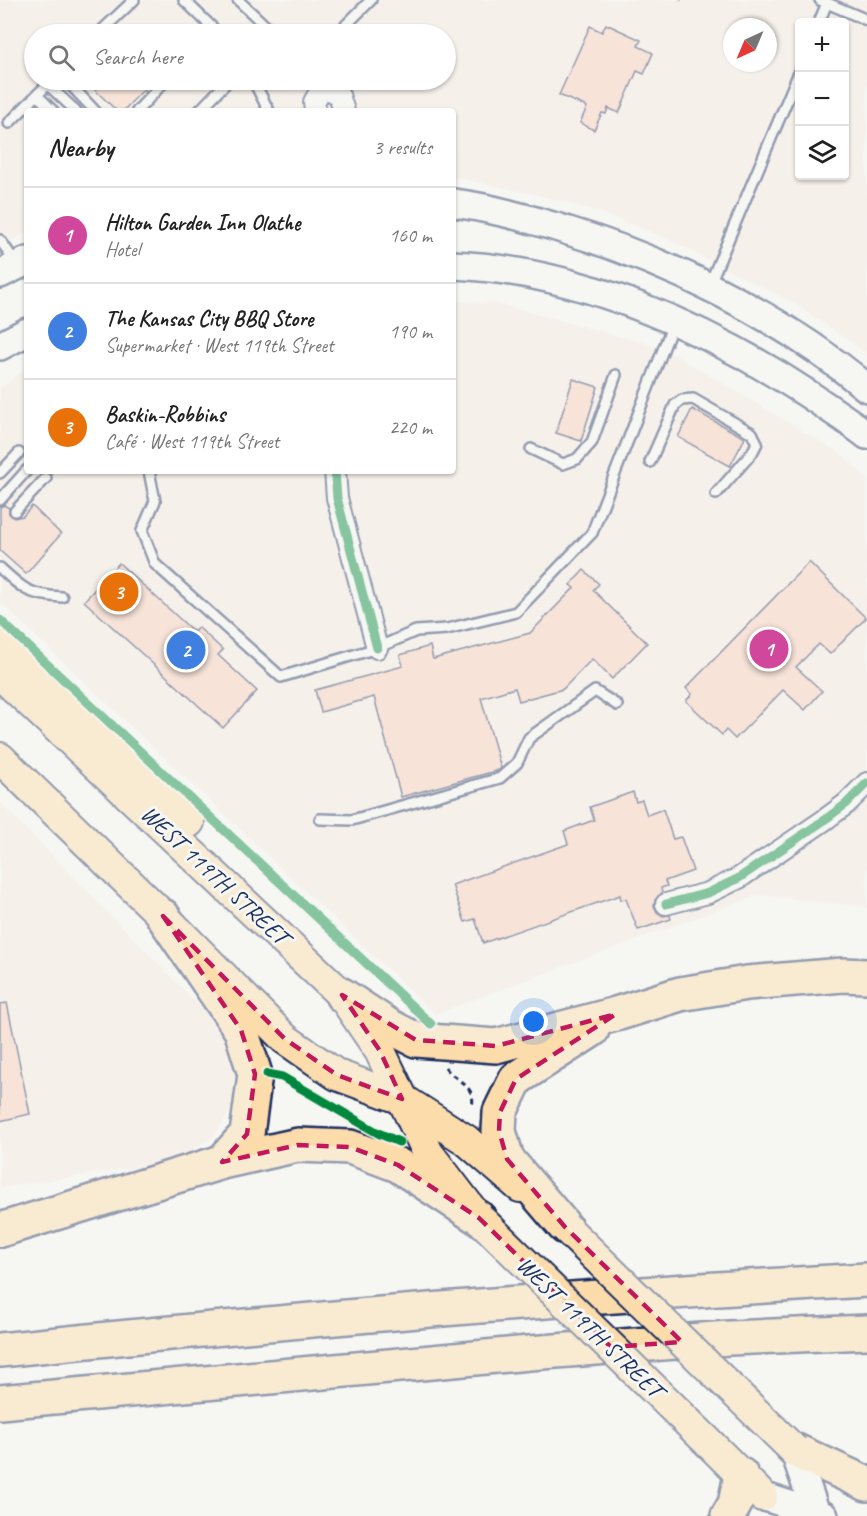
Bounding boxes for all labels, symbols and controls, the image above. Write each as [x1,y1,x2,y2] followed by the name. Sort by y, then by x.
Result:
[723,18,777,72] north arrow
[795,18,849,180] map controls
[795,18,849,72] button: +
[24,24,456,90] search box
[45,41,78,74] icon: search
[93,43,183,71] text: Search here
[795,72,849,126] button: −
[795,126,849,180] button: layers
[48,131,113,164] text: Nearby
[373,135,432,160] text: 3 results
[105,209,300,237] text: Hilton Garden Inn Olathe
[63,223,72,248] text: 1
[389,223,432,248] text: 160 m
[105,237,140,262] text: Hotel
[105,305,313,333] text: The Kansas City BBQ Store
[63,319,72,344] text: 2
[389,319,432,344] text: 190 m
[105,333,334,358] text: Supermarket · West 119th Street
[105,401,225,429] text: Baskin-Robbins
[63,415,72,440] text: 3
[389,415,432,440] text: 220 m
[105,429,279,454] text: Café · West 119th Street
[100,570,138,614] pin: 3
[750,626,788,672] pin: 1
[166,628,206,672] pin: 2
[135,799,300,955] street label: WEST 119TH STREET
[519,1007,548,1036] your location
[511,1250,674,1408] street label: WEST 119TH STREET

